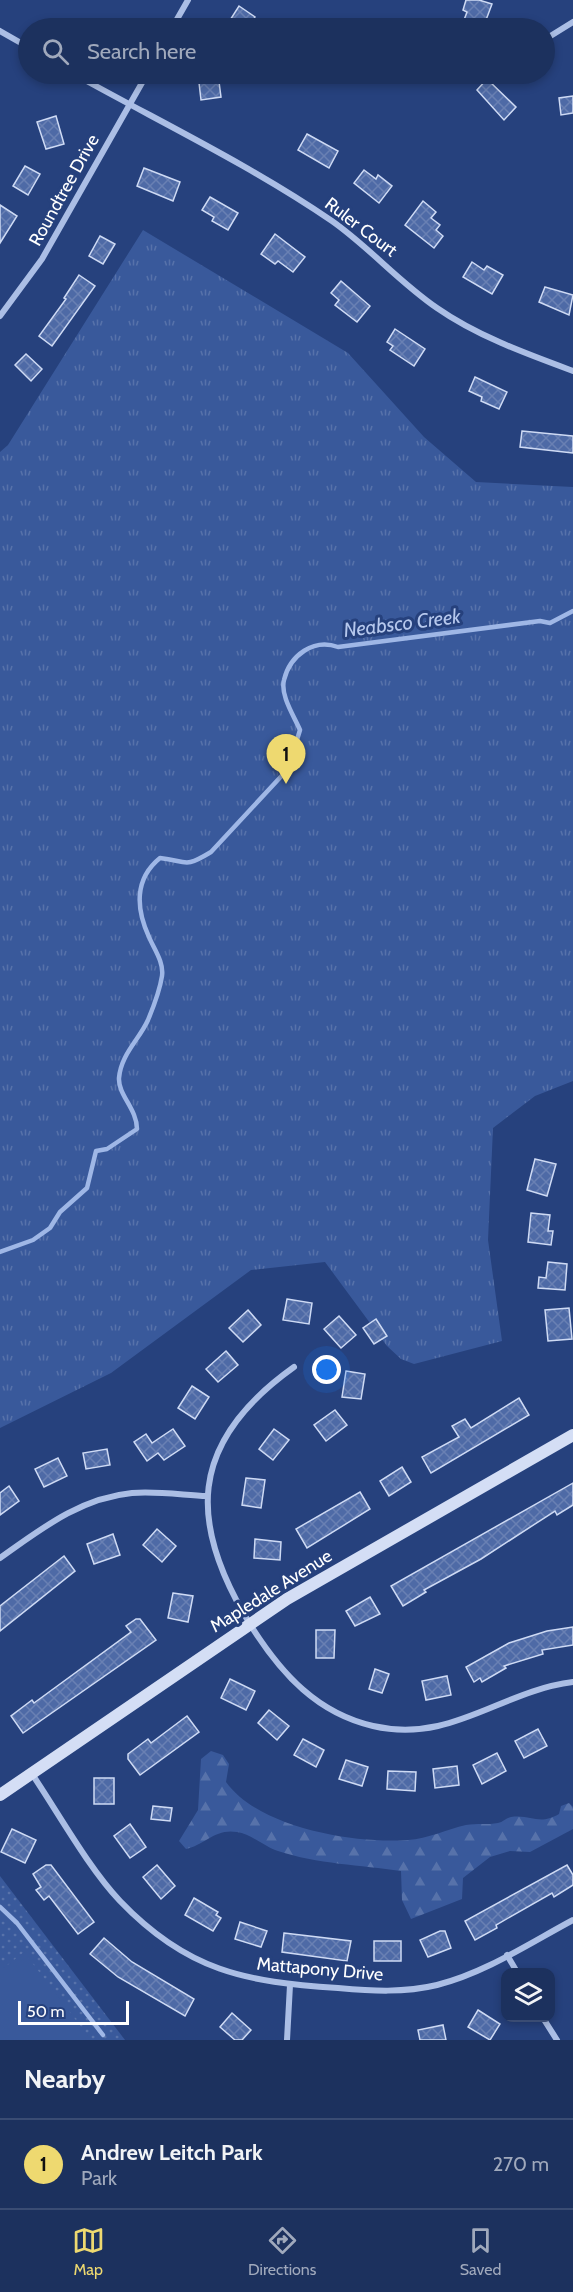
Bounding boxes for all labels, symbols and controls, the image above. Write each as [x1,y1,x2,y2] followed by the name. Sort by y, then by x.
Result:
[18,18,555,84] search box
[39,35,72,68] icon: search
[87,38,196,65] text: Search here
[24,130,104,250] street label: Roundtree Drive
[320,193,402,261] street label: Ruler Court
[342,604,463,642] water label: Neabsco Creek
[266,734,306,784] pin: 1
[312,1355,341,1384] your location
[206,1545,336,1637] street label: Mapledale Avenue
[256,1953,384,1985] street label: Mattapony Drive
[501,1968,555,2022] map controls
[501,1968,555,2022] button: layers
[18,1998,129,2026] scale bar
[27,2002,64,2021] text: 50 m
[24,2063,105,2095] text: Nearby
[81,2139,263,2166] text: Andrew Leitch Park
[40,2152,47,2176] text: 1
[493,2152,549,2176] text: 270 m
[81,2166,117,2190] text: Park
[72,2224,105,2279] tab: Map
[248,2224,316,2279] tab: Directions
[460,2224,501,2279] tab: Saved

